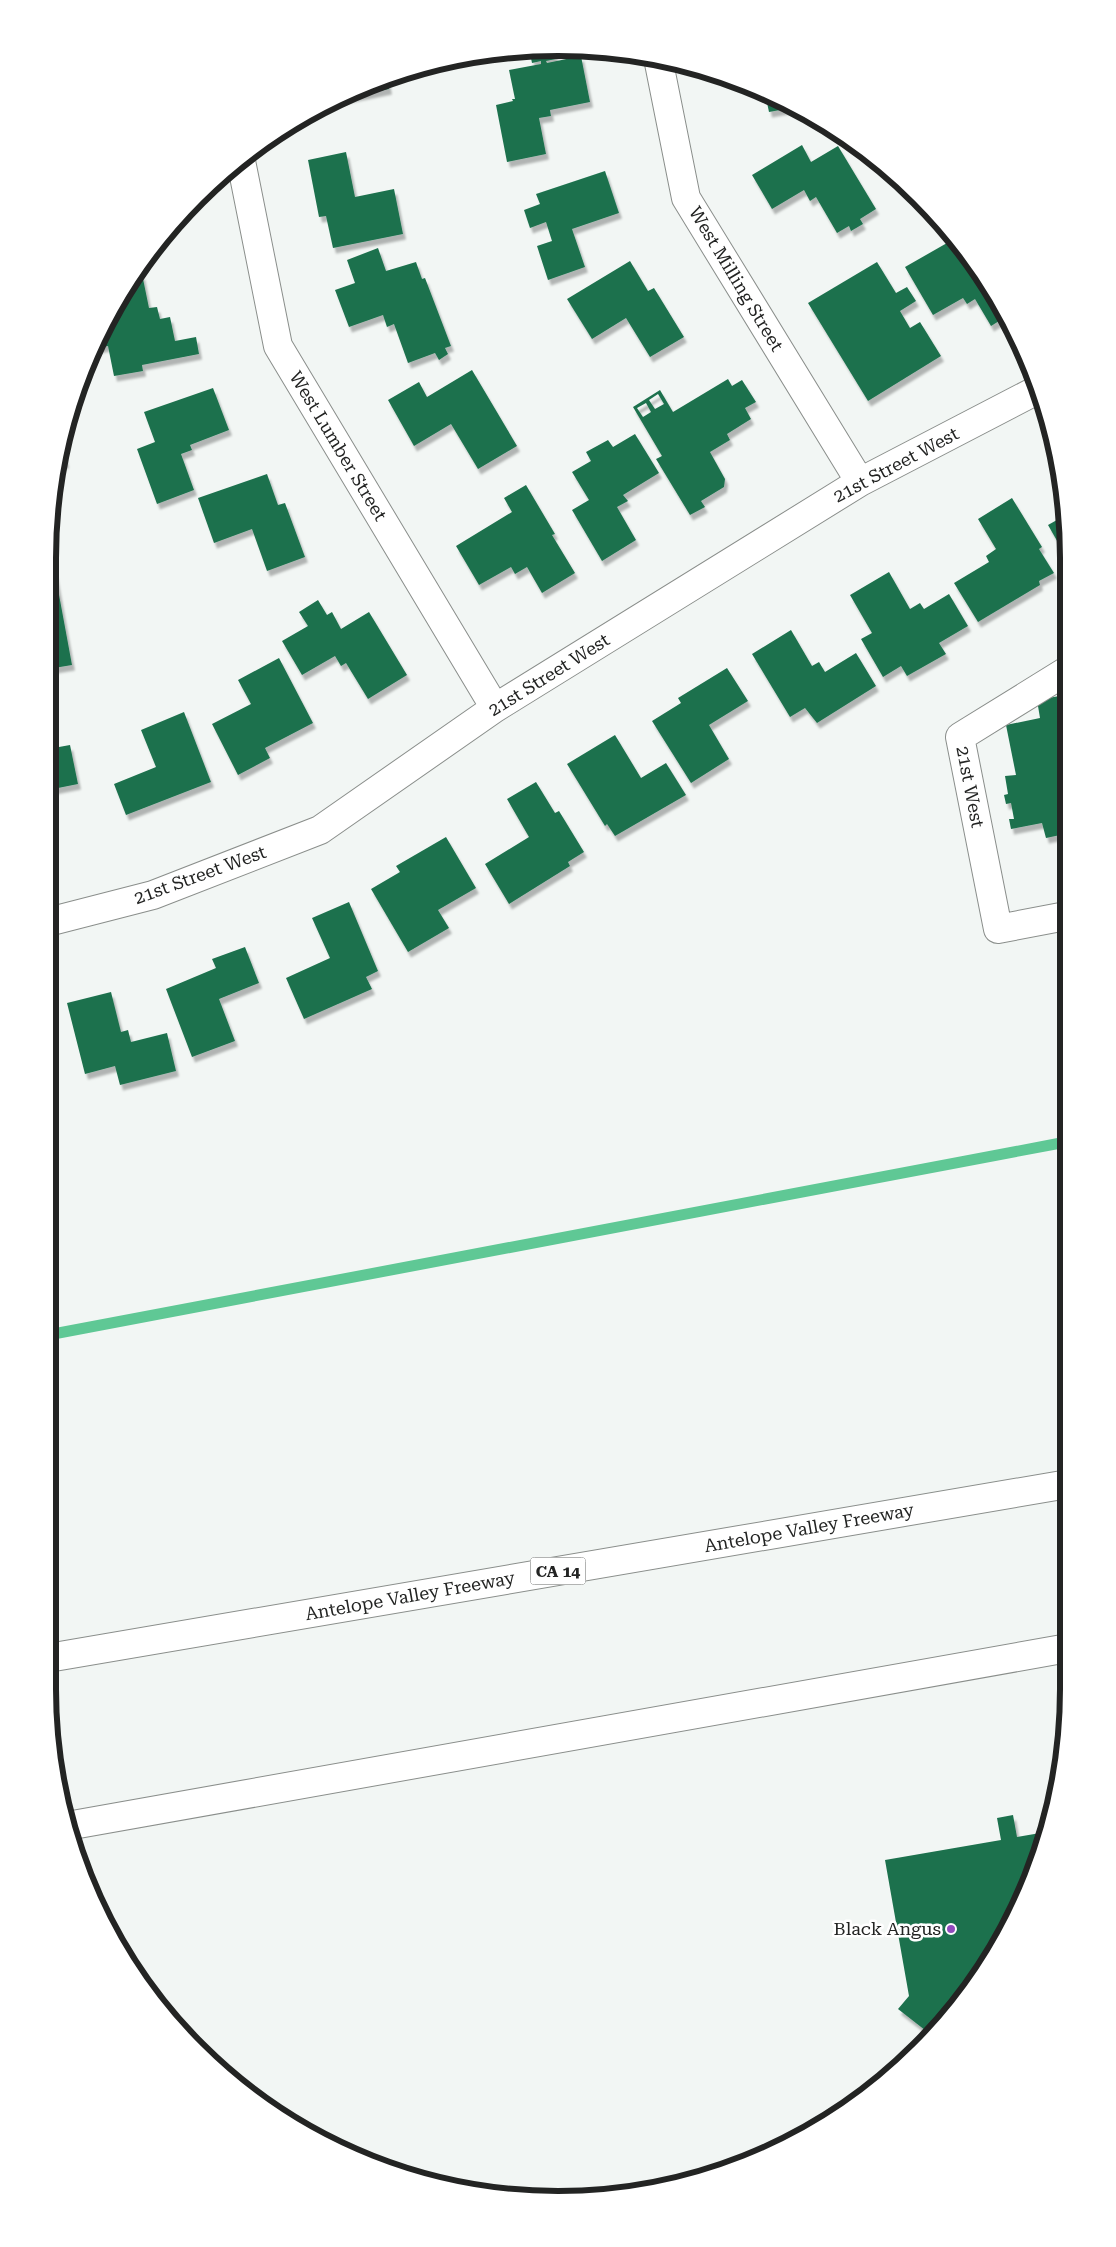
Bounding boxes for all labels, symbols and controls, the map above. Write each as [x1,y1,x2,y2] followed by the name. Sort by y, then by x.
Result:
[685,203,788,355] street label: West Milling Street
[285,367,392,525] street label: West Lumber Street
[830,423,962,506] street label: 21st Street West
[484,629,613,720] street label: 21st Street West
[952,744,989,830] street label: 21st West
[131,841,269,908] street label: 21st Street West
[702,1499,916,1556] street label: Antelope Valley Freeway
[530,1558,586,1584] road number: CA 14
[303,1567,517,1624] street label: Antelope Valley Freeway
[834,1918,941,1939] place label: Black Angus
[945,1923,957,1935] marker: Black Angus

